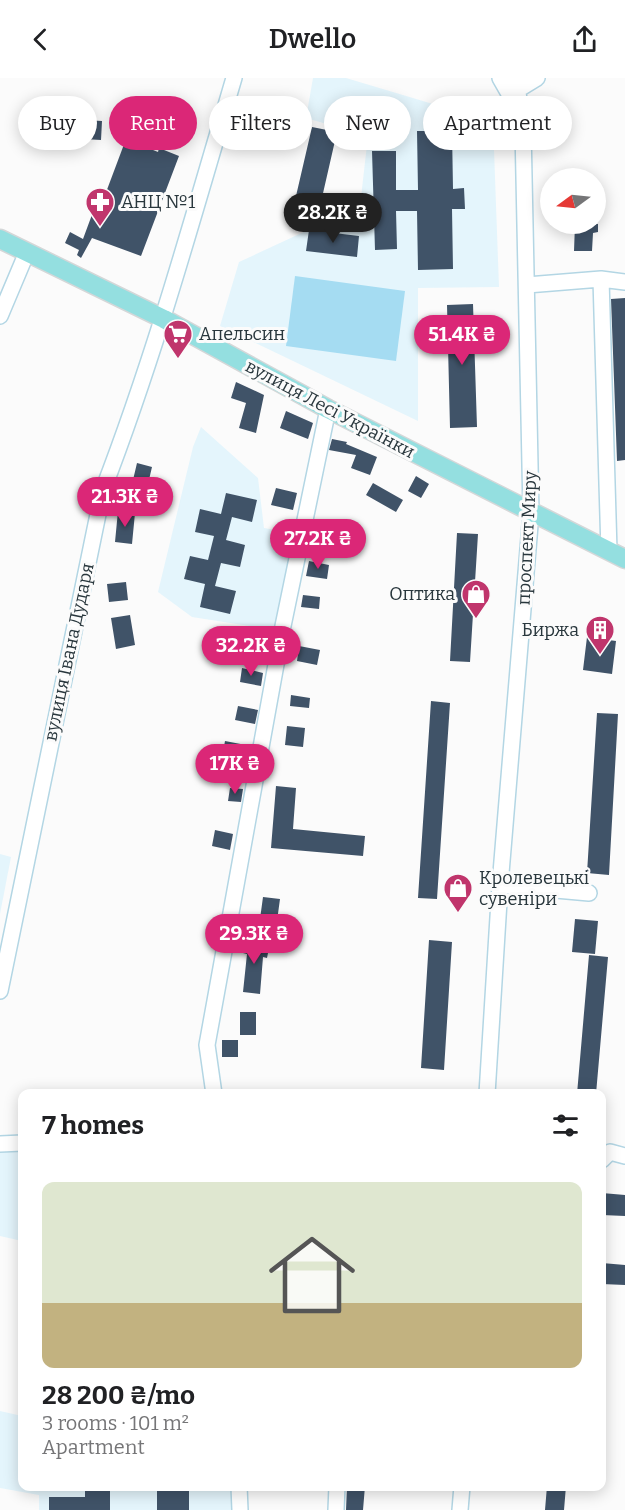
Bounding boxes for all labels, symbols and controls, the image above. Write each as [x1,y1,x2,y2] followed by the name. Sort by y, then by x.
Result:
[24,23,57,56] icon: back
[269,23,356,55] text: Dwello
[568,23,601,56] icon: share
[18,96,97,150] chip: Buy
[109,96,197,150] chip: Rent
[209,96,312,150] chip: Filters
[324,96,411,150] chip: New
[423,96,572,150] chip: Apartment
[540,168,606,234] north arrow
[540,168,606,234] map controls
[84,186,116,228] pharmacy icon: АНЦ №1
[121,191,196,213] place label: АНЦ №1
[278,193,388,244] pin: 28.2K ₴
[298,200,368,224] text: 28.2K ₴
[407,315,517,366] pin: 51.4K ₴
[162,318,194,360] supermarket icon: Апельсин
[428,322,496,346] text: 51.4K ₴
[199,323,285,345] place label: Апельсин
[242,355,419,463] street label: вулиця Лесі Українки
[512,470,542,606] street label: проспект Миру
[70,477,180,528] pin: 21.3K ₴
[91,484,159,508] text: 21.3K ₴
[263,519,373,570] pin: 27.2K ₴
[284,526,352,550] text: 27.2K ₴
[39,561,99,743] street label: вулиця Івана Дударя
[460,578,492,620] shop icon: Оптика
[389,583,455,605] place label: Оптика
[584,614,616,656] building icon: Биржа
[521,619,579,641] place label: Биржа
[196,626,306,677] pin: 32.2K ₴
[216,633,286,657] text: 32.2K ₴
[193,744,277,795] pin: 17K ₴
[209,751,261,775] text: 17K ₴
[479,867,589,910] place label: Кролевецькі сувеніри
[442,872,474,914] shop icon: Кролевецькі сувеніри
[199,914,309,965] pin: 29.3K ₴
[219,921,289,945] text: 29.3K ₴
[549,1109,582,1142] icon: filters
[42,1110,144,1141] text: 7 homes
[258,1221,366,1329] icon: home
[42,1380,195,1411] text: 28 200 ₴/mo
[42,1411,189,1435] text: 3 rooms · 101 m²
[42,1435,145,1459] text: Apartment

